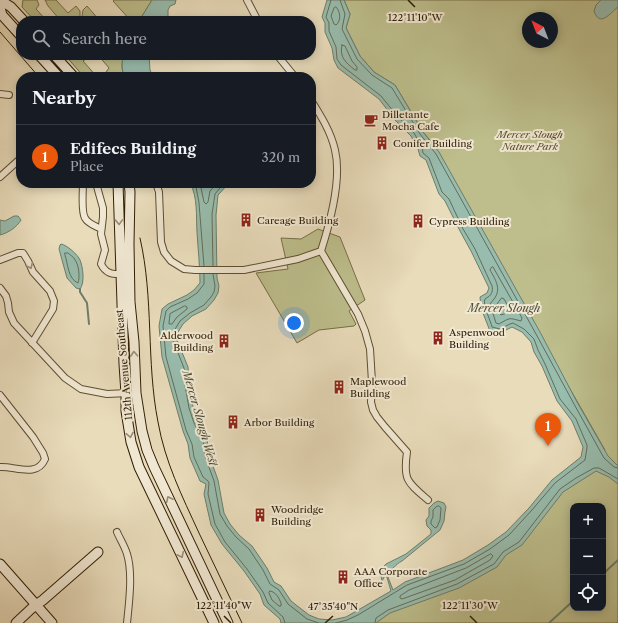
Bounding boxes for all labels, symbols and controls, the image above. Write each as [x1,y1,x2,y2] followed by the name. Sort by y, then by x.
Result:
[388,11,443,24] text: 122°11'10"W
[522,12,558,48] north arrow
[16,16,316,60] search box
[30,27,52,49] icon: search
[62,29,147,48] text: Search here
[32,88,96,108] text: Nearby
[382,108,440,133] place label: Dilletante Mocha Cafe
[363,112,379,128] cafe icon: Dilletante Mocha Cafe
[496,128,563,153] park label: Mercer Slough Nature Park
[374,135,390,151] building icon: Conifer Building
[393,137,472,150] place label: Conifer Building
[70,139,196,158] text: Edifecs Building
[42,149,48,165] text: 1
[262,149,300,165] text: 320 m
[70,158,103,174] text: Place
[238,212,254,228] building icon: Careage Building
[410,213,426,229] building icon: Cypress Building
[257,214,339,227] place label: Careage Building
[429,215,510,228] place label: Cypress Building
[115,219,124,225] one-way arrow
[25,261,33,269] one-way arrow
[466,301,540,315] water label: Mercer Slough
[113,309,135,421] street label: 112th Avenue Southeast
[284,313,304,333] your location
[448,326,505,351] place label: Aspenwood Building
[159,329,214,354] place label: Alderwood Building
[430,330,446,346] building icon: Aspenwood Building
[216,333,232,349] building icon: Alderwood Building
[130,351,139,357] one-way arrow
[179,367,221,468] water label: Mercer Slough West
[350,375,406,400] place label: Maplewood Building
[331,379,347,395] building icon: Maplewood Building
[535,413,561,446] pin: 1
[225,414,241,430] building icon: Arbor Building
[243,416,315,429] place label: Arbor Building
[125,432,133,439] one-way arrow
[166,496,174,503] one-way arrow
[270,503,324,528] place label: Woodridge Building
[570,503,606,611] map controls
[570,503,606,539] button: +
[252,507,268,523] building icon: Woodridge Building
[570,539,606,575] button: −
[176,550,184,558] one-way arrow
[353,565,428,590] place label: AAA Corporate Office
[335,569,351,585] building icon: AAA Corporate Office
[570,575,606,611] button: locate
[196,599,253,612] text: 122°11'40"W
[442,599,499,612] text: 122°11'30"W
[308,600,358,613] text: 47°35'40"N

